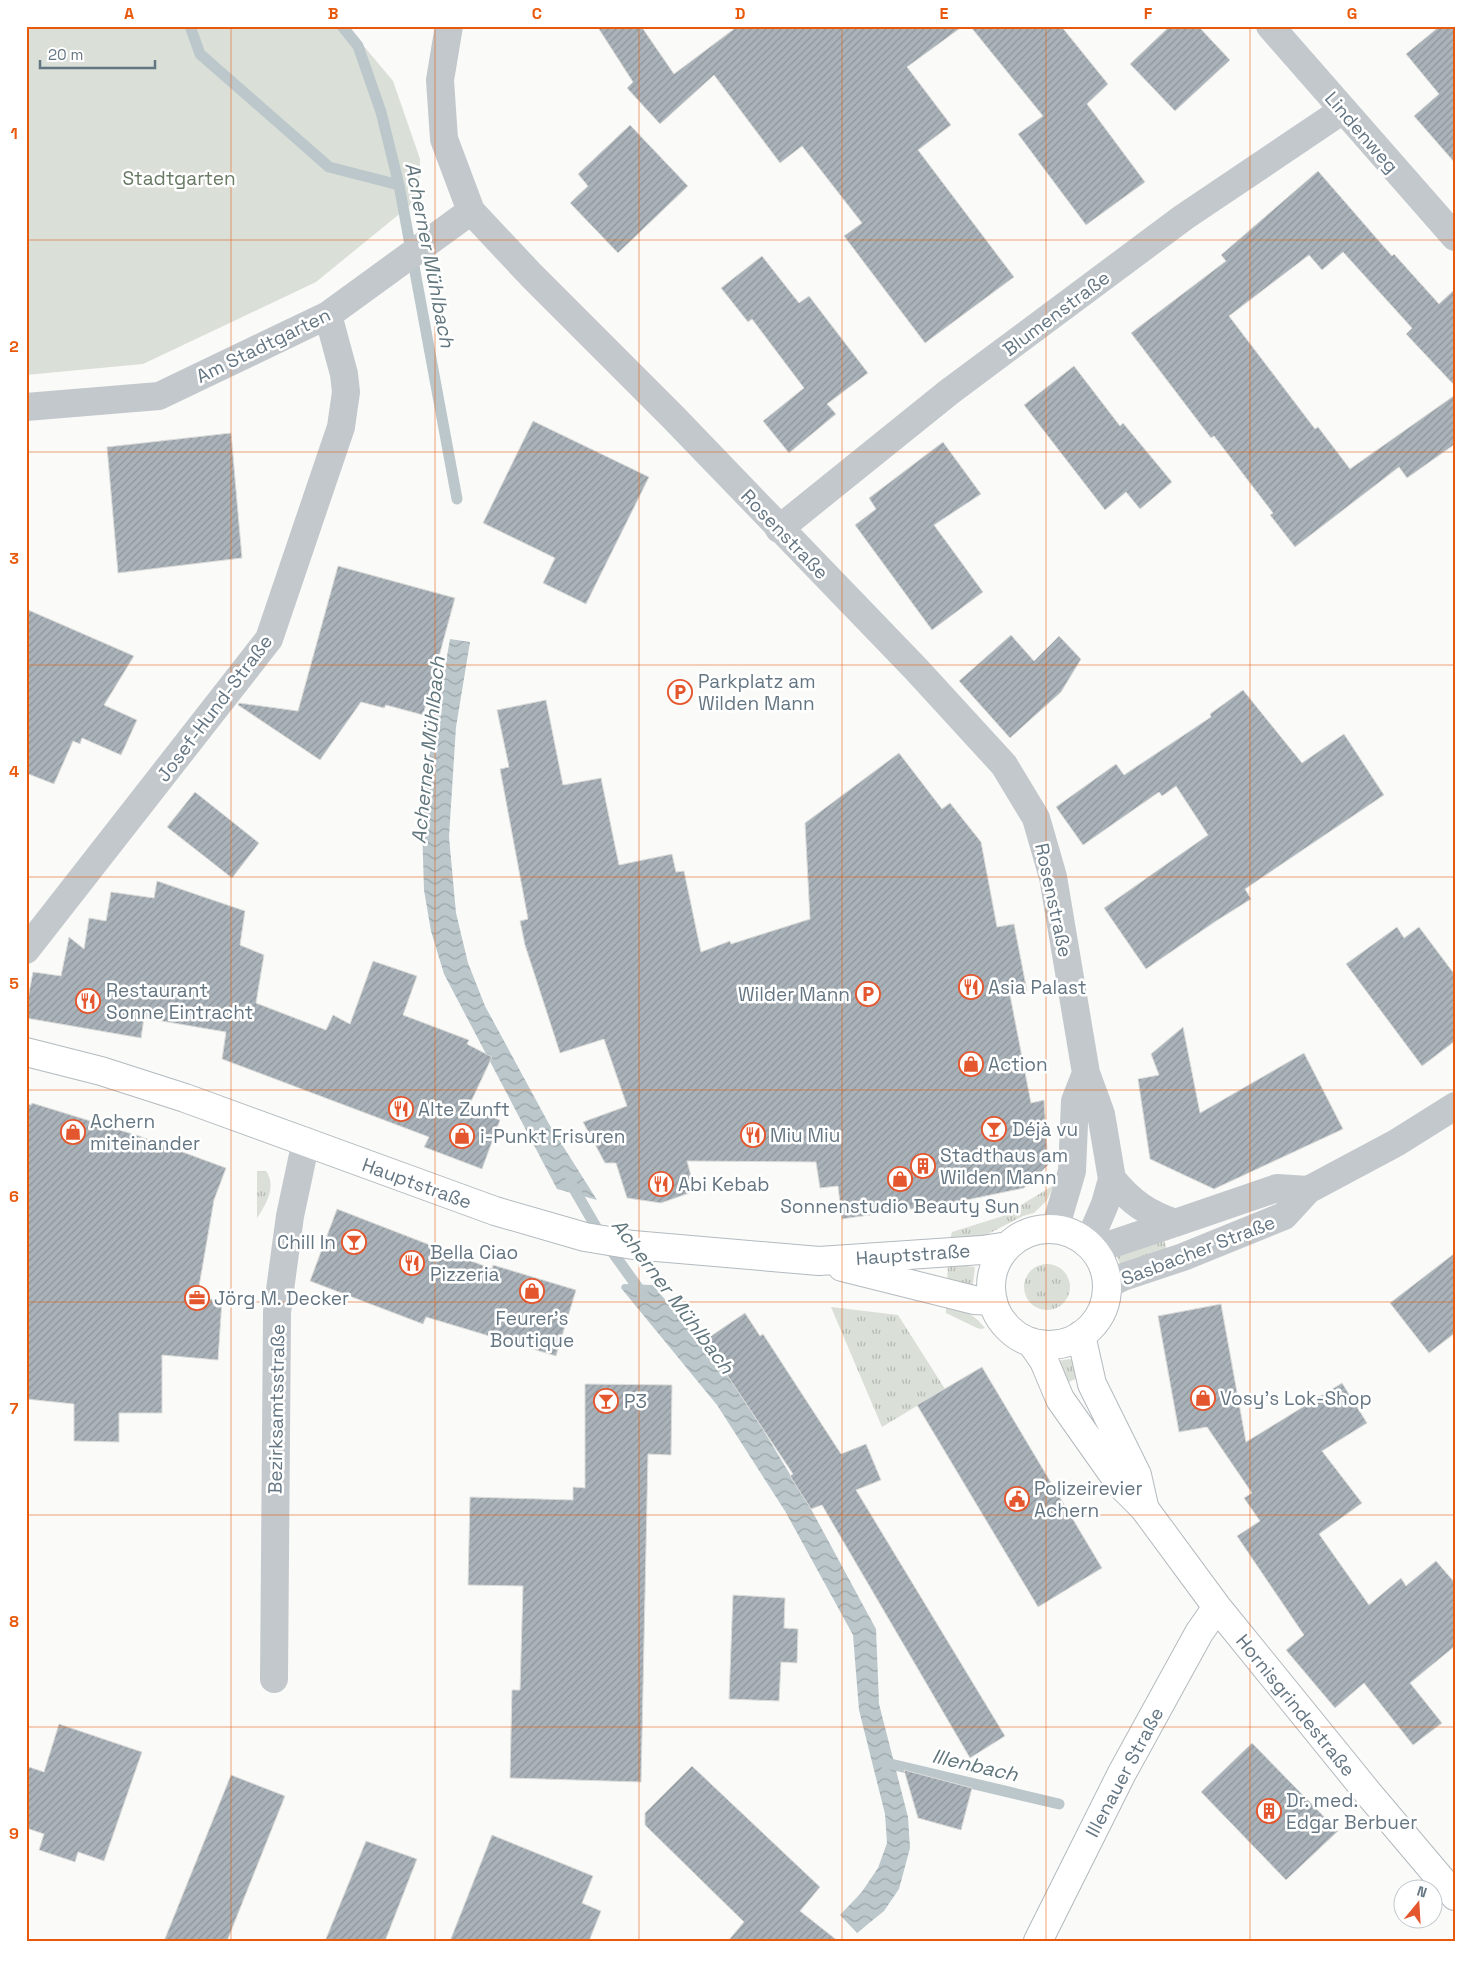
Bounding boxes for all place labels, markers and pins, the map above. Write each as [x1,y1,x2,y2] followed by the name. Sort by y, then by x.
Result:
[698,669,816,716] place label: Parkplatz am Wilden Mann
[667,679,693,705] parking icon: Parkplatz am Wilden Mann
[958,974,984,1000] restaurant icon: Asia Palast
[988,975,1087,1000] place label: Asia Palast
[106,978,253,1025] place label: Restaurant Sonne Eintracht
[855,981,881,1007] parking icon: Wilder Mann
[738,982,850,1007] place label: Wilder Mann
[75,988,101,1014] restaurant icon: Restaurant Sonne Eintracht
[958,1051,984,1077] shop icon: Action
[988,1052,1048,1077] place label: Action
[388,1096,414,1122] restaurant icon: Alte Zunft
[418,1097,510,1122] place label: Alte Zunft
[90,1109,200,1156] place label: Achern miteinander
[981,1116,1007,1142] bar icon: Déjà vu
[1012,1117,1078,1142] place label: Déjà vu
[60,1119,86,1145] shop icon: Achern miteinander
[740,1122,766,1148] restaurant icon: Miu Miu
[449,1123,475,1149] shop icon: i-Punkt Frisuren
[770,1123,840,1148] place label: Miu Miu
[480,1124,625,1149] place label: i-Punkt Frisuren
[940,1143,1068,1190] place label: Stadthaus am Wilden Mann
[910,1153,936,1179] building icon: Stadthaus am Wilden Mann
[887,1166,913,1192] shop icon: Sonnenstudio Beauty Sun
[648,1171,674,1197] restaurant icon: Abi Kebab
[678,1172,770,1197] place label: Abi Kebab
[780,1194,1020,1219] place label: Sonnenstudio Beauty Sun
[341,1229,367,1255] bar icon: Chill In
[277,1230,336,1255] place label: Chill In
[430,1240,518,1287] place label: Bella Ciao Pizzeria
[399,1250,425,1276] restaurant icon: Bella Ciao Pizzeria
[519,1278,545,1304] shop icon: Feurer's Boutique
[184,1285,210,1311] office icon: Jörg M. Decker
[214,1286,349,1311] place label: Jörg M. Decker
[490,1306,574,1353] place label: Feurer's Boutique
[1190,1385,1216,1411] shop icon: Vosy's Lok-Shop
[1220,1386,1372,1411] place label: Vosy's Lok-Shop
[593,1388,619,1414] bar icon: P3
[624,1389,647,1414] place label: P3
[1034,1476,1143,1523] place label: Polizeirevier Achern
[1004,1486,1030,1512] public building icon: Polizeirevier Achern
[1286,1788,1417,1835] place label: Dr. med. Edgar Berbuer
[1256,1798,1282,1824] building icon: Dr. med. Edgar Berbuer

